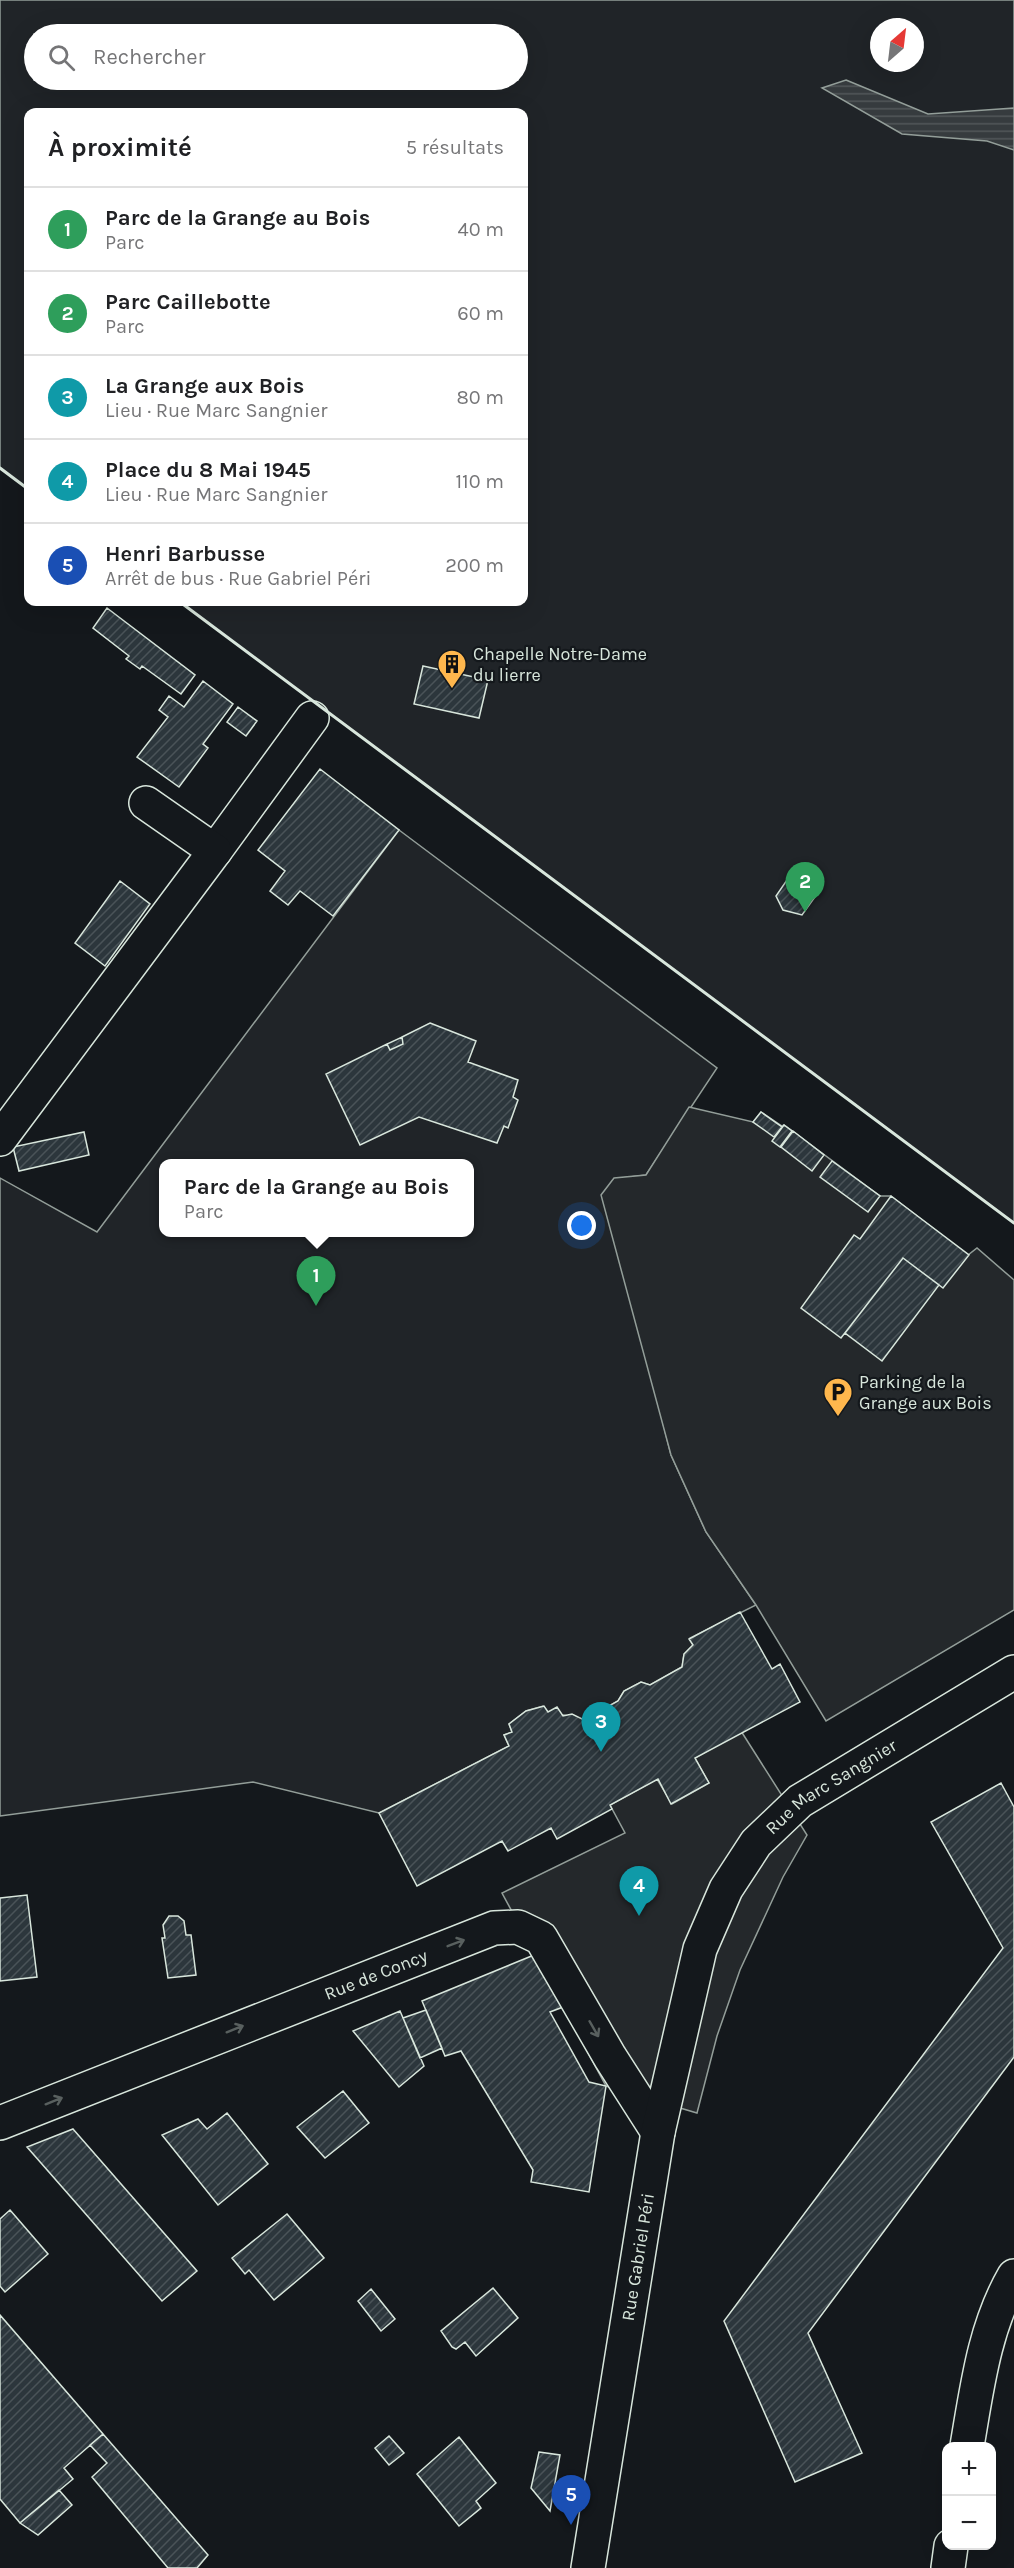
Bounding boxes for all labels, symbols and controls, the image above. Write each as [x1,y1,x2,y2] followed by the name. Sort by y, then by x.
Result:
[870,18,924,72] north arrow
[24,24,528,90] search box
[45,41,78,74] icon: search
[93,44,206,70] text: Rechercher
[48,132,192,163] text: À proximité
[406,136,504,159] text: 5 résultats
[105,205,370,231] text: Parc de la Grange au Bois
[64,218,71,241] text: 1
[458,218,504,241] text: 40 m
[105,231,145,254] text: Parc
[105,289,271,315] text: Parc Caillebotte
[61,302,74,325] text: 2
[457,302,504,325] text: 60 m
[105,315,145,338] text: Parc
[105,373,304,399] text: La Grange aux Bois
[61,386,74,409] text: 3
[456,386,504,409] text: 80 m
[105,399,327,422] text: Lieu · Rue Marc Sangnier
[105,457,311,483] text: Place du 8 Mai 1945
[62,470,73,493] text: 4
[455,470,504,493] text: 110 m
[105,483,327,506] text: Lieu · Rue Marc Sangnier
[105,541,265,567] text: Henri Barbusse
[62,554,73,577] text: 5
[445,554,504,577] text: 200 m
[105,567,371,590] text: Arrêt de bus · Rue Gabriel Péri
[473,643,647,686] place label: Chapelle Notre-Dame du lierre
[436,648,468,690] building icon: Chapelle Notre-Dame du lierre
[786,862,824,912] pin: 2
[159,1159,474,1237] popup
[184,1174,449,1200] text: Parc de la Grange au Bois
[184,1200,224,1223] text: Parc
[567,1211,596,1240] your location
[296,1256,336,1306] pin: 1
[859,1371,992,1414] place label: Parking de la Grange aux Bois
[822,1376,854,1418] parking icon: Parking de la Grange aux Bois
[582,1702,620,1752] pin: 3
[761,1734,901,1839] street label: Rue Marc Sangnier
[620,1866,658,1916] pin: 4
[446,1937,465,1948] one-way arrow
[321,1944,431,2005] street label: Rue de Concy
[588,2020,600,2037] one-way arrow
[226,2023,244,2034] one-way arrow
[45,2095,63,2106] one-way arrow
[617,2191,659,2323] street label: Rue Gabriel Péri
[942,2442,996,2550] map controls
[942,2442,996,2496] button: +
[552,2476,590,2525] pin: 5
[942,2496,996,2550] button: −

